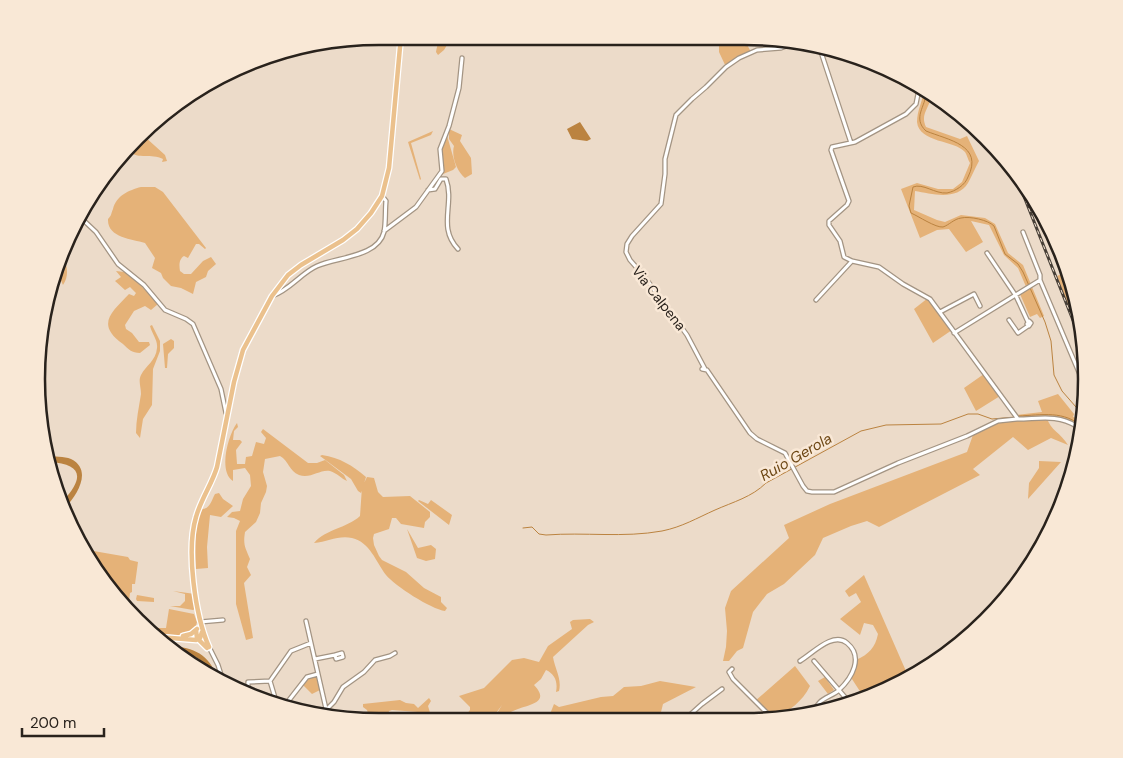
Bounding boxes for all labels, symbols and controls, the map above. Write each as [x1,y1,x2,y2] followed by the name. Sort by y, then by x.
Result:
[628,262,690,334] street label: Via Calpena
[756,428,836,486] water label: Ruio Gerola
[22,706,105,738] scale bar
[30,713,76,733] text: 200 m

